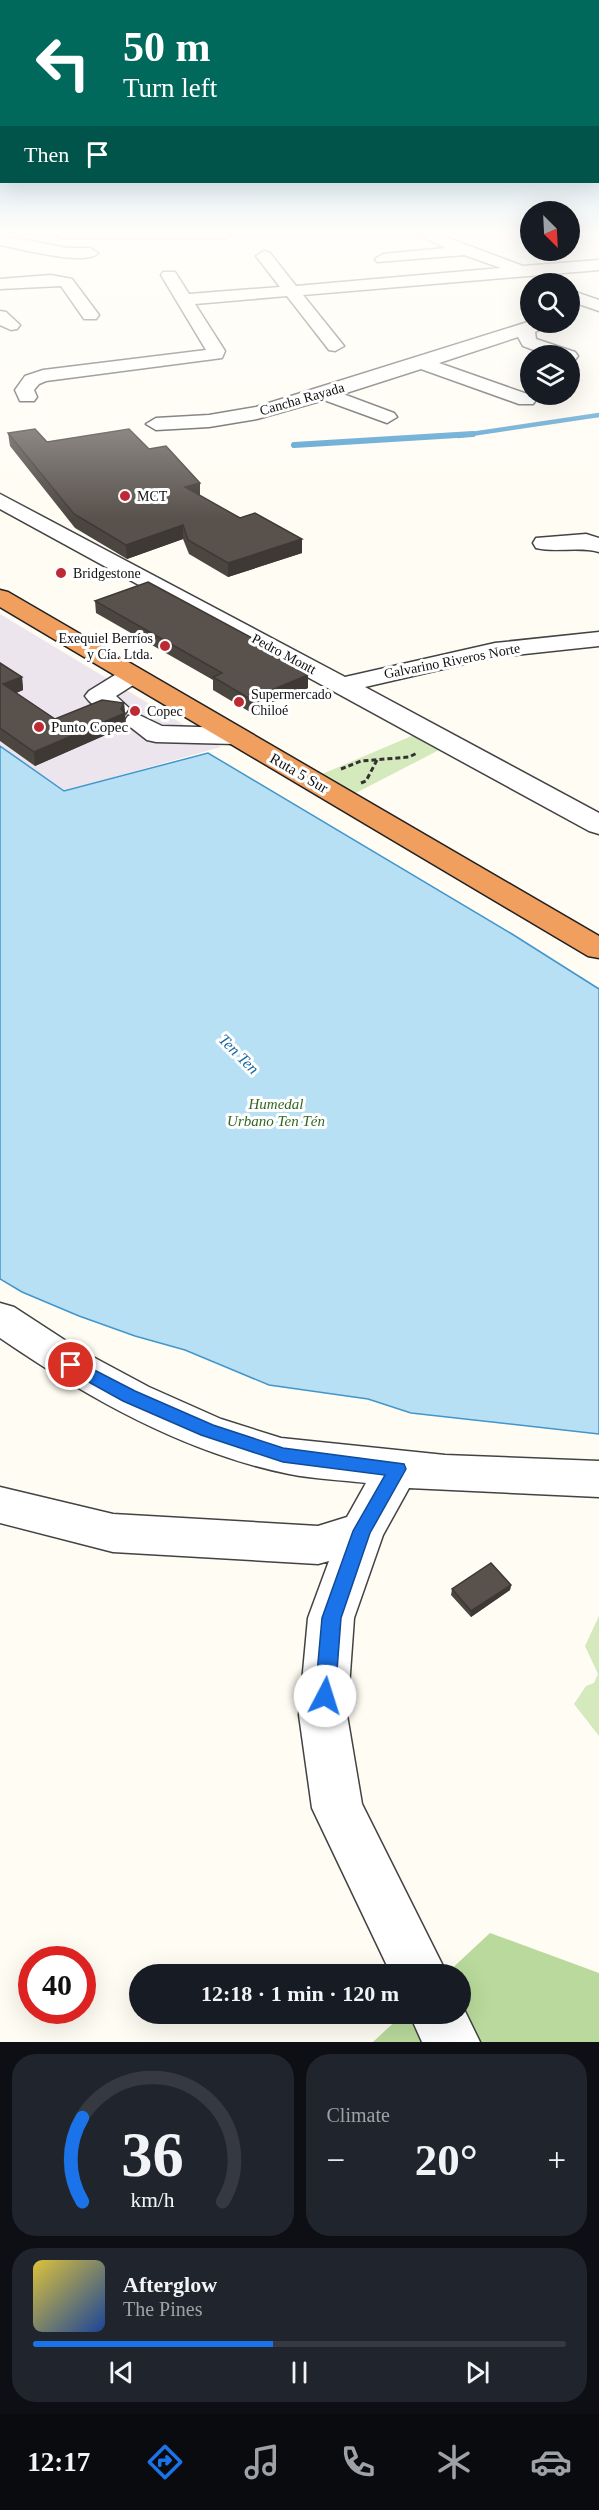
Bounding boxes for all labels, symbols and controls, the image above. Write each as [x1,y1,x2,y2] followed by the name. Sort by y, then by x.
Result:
[24,24,102,102] icon: left
[123,24,211,70] text: 50 m
[123,73,217,103] text: Turn left
[81,138,114,171] icon: arrive
[24,142,69,167] text: Then
[520,201,580,261] north arrow
[520,201,580,405] map controls
[520,273,580,333] button: search
[520,345,580,405] button: layers
[258,380,347,418] street label: Cancha Rayada
[118,489,132,503] marker: MCT
[137,489,168,504] place label: MCT
[54,566,68,580] marker: Bridgestone
[73,566,141,581] place label: Bridgestone
[59,631,153,662] place label: Exequiel Berríos y Cía. Ltda.
[249,631,319,677] street label: Pedro Montt
[158,639,172,653] marker: Exequiel Berríos y Cía. Ltda.
[383,640,521,682] street label: Galvarino Riveros Norte
[251,687,332,718] place label: Supermercado Chiloé
[232,695,246,709] marker: Supermercado Chiloé
[128,704,142,718] marker: Copec
[147,704,183,719] place label: Copec
[51,719,128,735] place label: Punto Copec
[32,720,46,734] marker: Punto Copec
[267,750,331,796] street label: Ruta 5 Sur
[216,1031,262,1077] water label: Ten Ten
[227,1096,325,1129] park label: Humedal Urbano Ten Tén
[45,1339,96,1390] pin
[54,1348,87,1381] icon: arrive
[293,1664,357,1728] position arrow
[18,1946,96,2024] speed limit sign: 40
[201,1981,399,2006] text: 12:18 · 1 min · 120 m
[327,2104,390,2126] text: Climate
[122,2120,184,2189] text: 36
[415,2135,478,2185] text: 20°
[327,2142,345,2178] text: −
[547,2142,566,2178] text: +
[131,2188,175,2212] text: km/h
[123,2272,217,2297] text: Afterglow
[123,2298,202,2320] text: The Pines
[105,2356,138,2389] icon: previous
[283,2356,316,2389] icon: pause
[461,2356,494,2389] icon: next
[144,2441,186,2483] icon: directions
[241,2441,283,2483] icon: music
[337,2441,379,2483] icon: phone
[433,2441,475,2483] icon: climate
[530,2441,572,2483] icon: car
[27,2447,90,2477] text: 12:17

